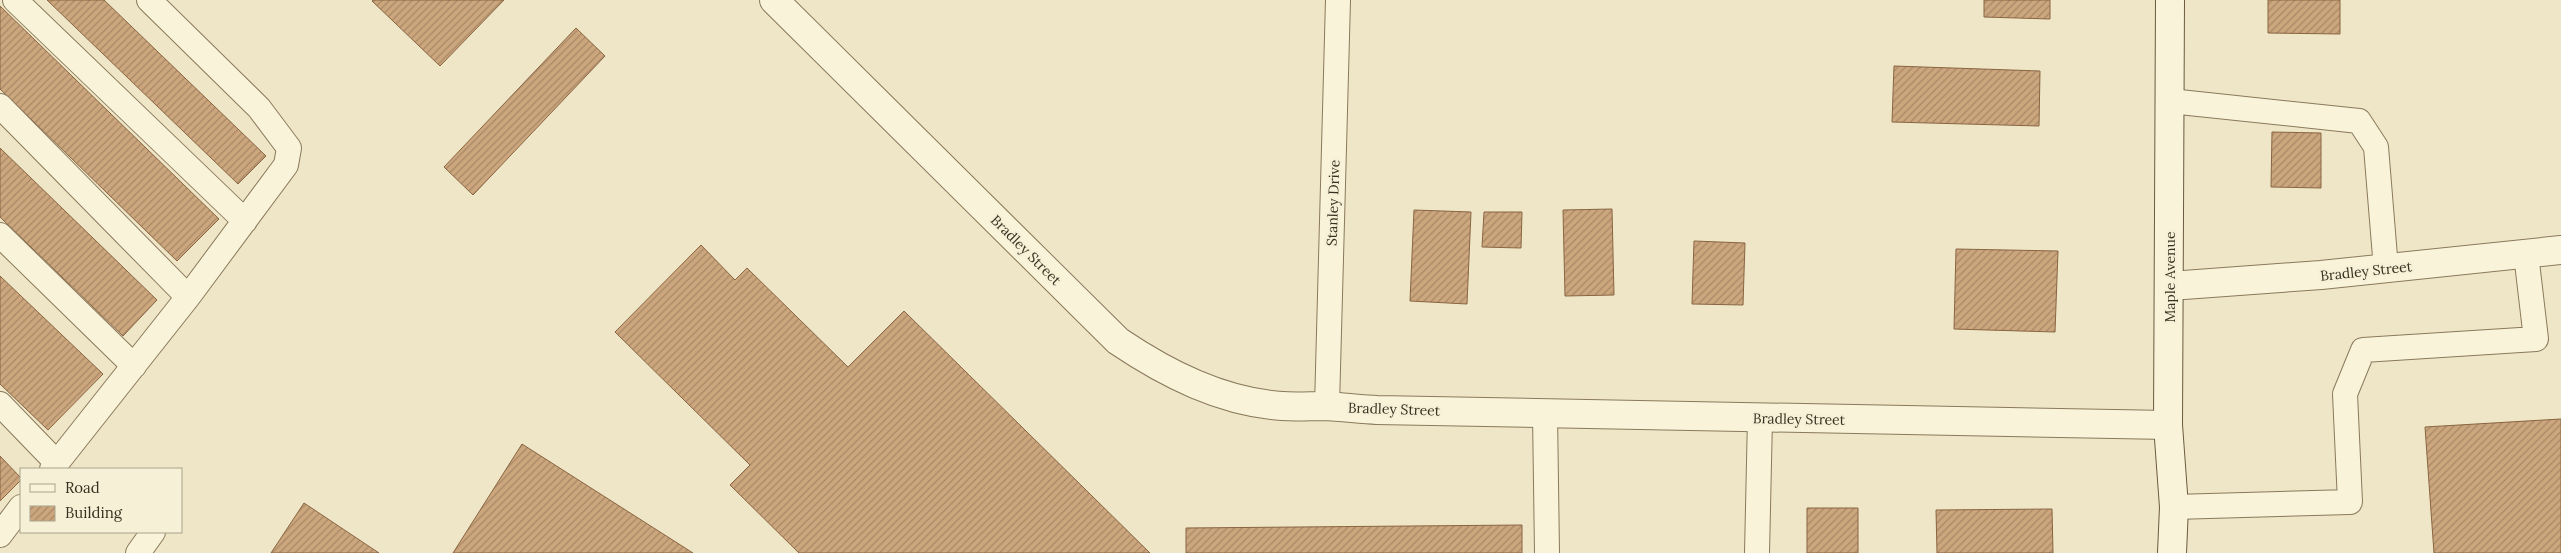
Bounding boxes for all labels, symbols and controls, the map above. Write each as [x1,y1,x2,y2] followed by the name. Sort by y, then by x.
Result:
[1322,159,1344,247] street label: Stanley Drive
[987,211,1065,289] street label: Bradley Street
[2161,231,2179,323] street label: Maple Avenue
[2319,257,2413,285] street label: Bradley Street
[1348,398,1441,420] street label: Bradley Street
[1753,409,1846,429] street label: Bradley Street
[20,468,182,533] legend
[65,478,100,497] text: Road
[65,503,123,522] text: Building

